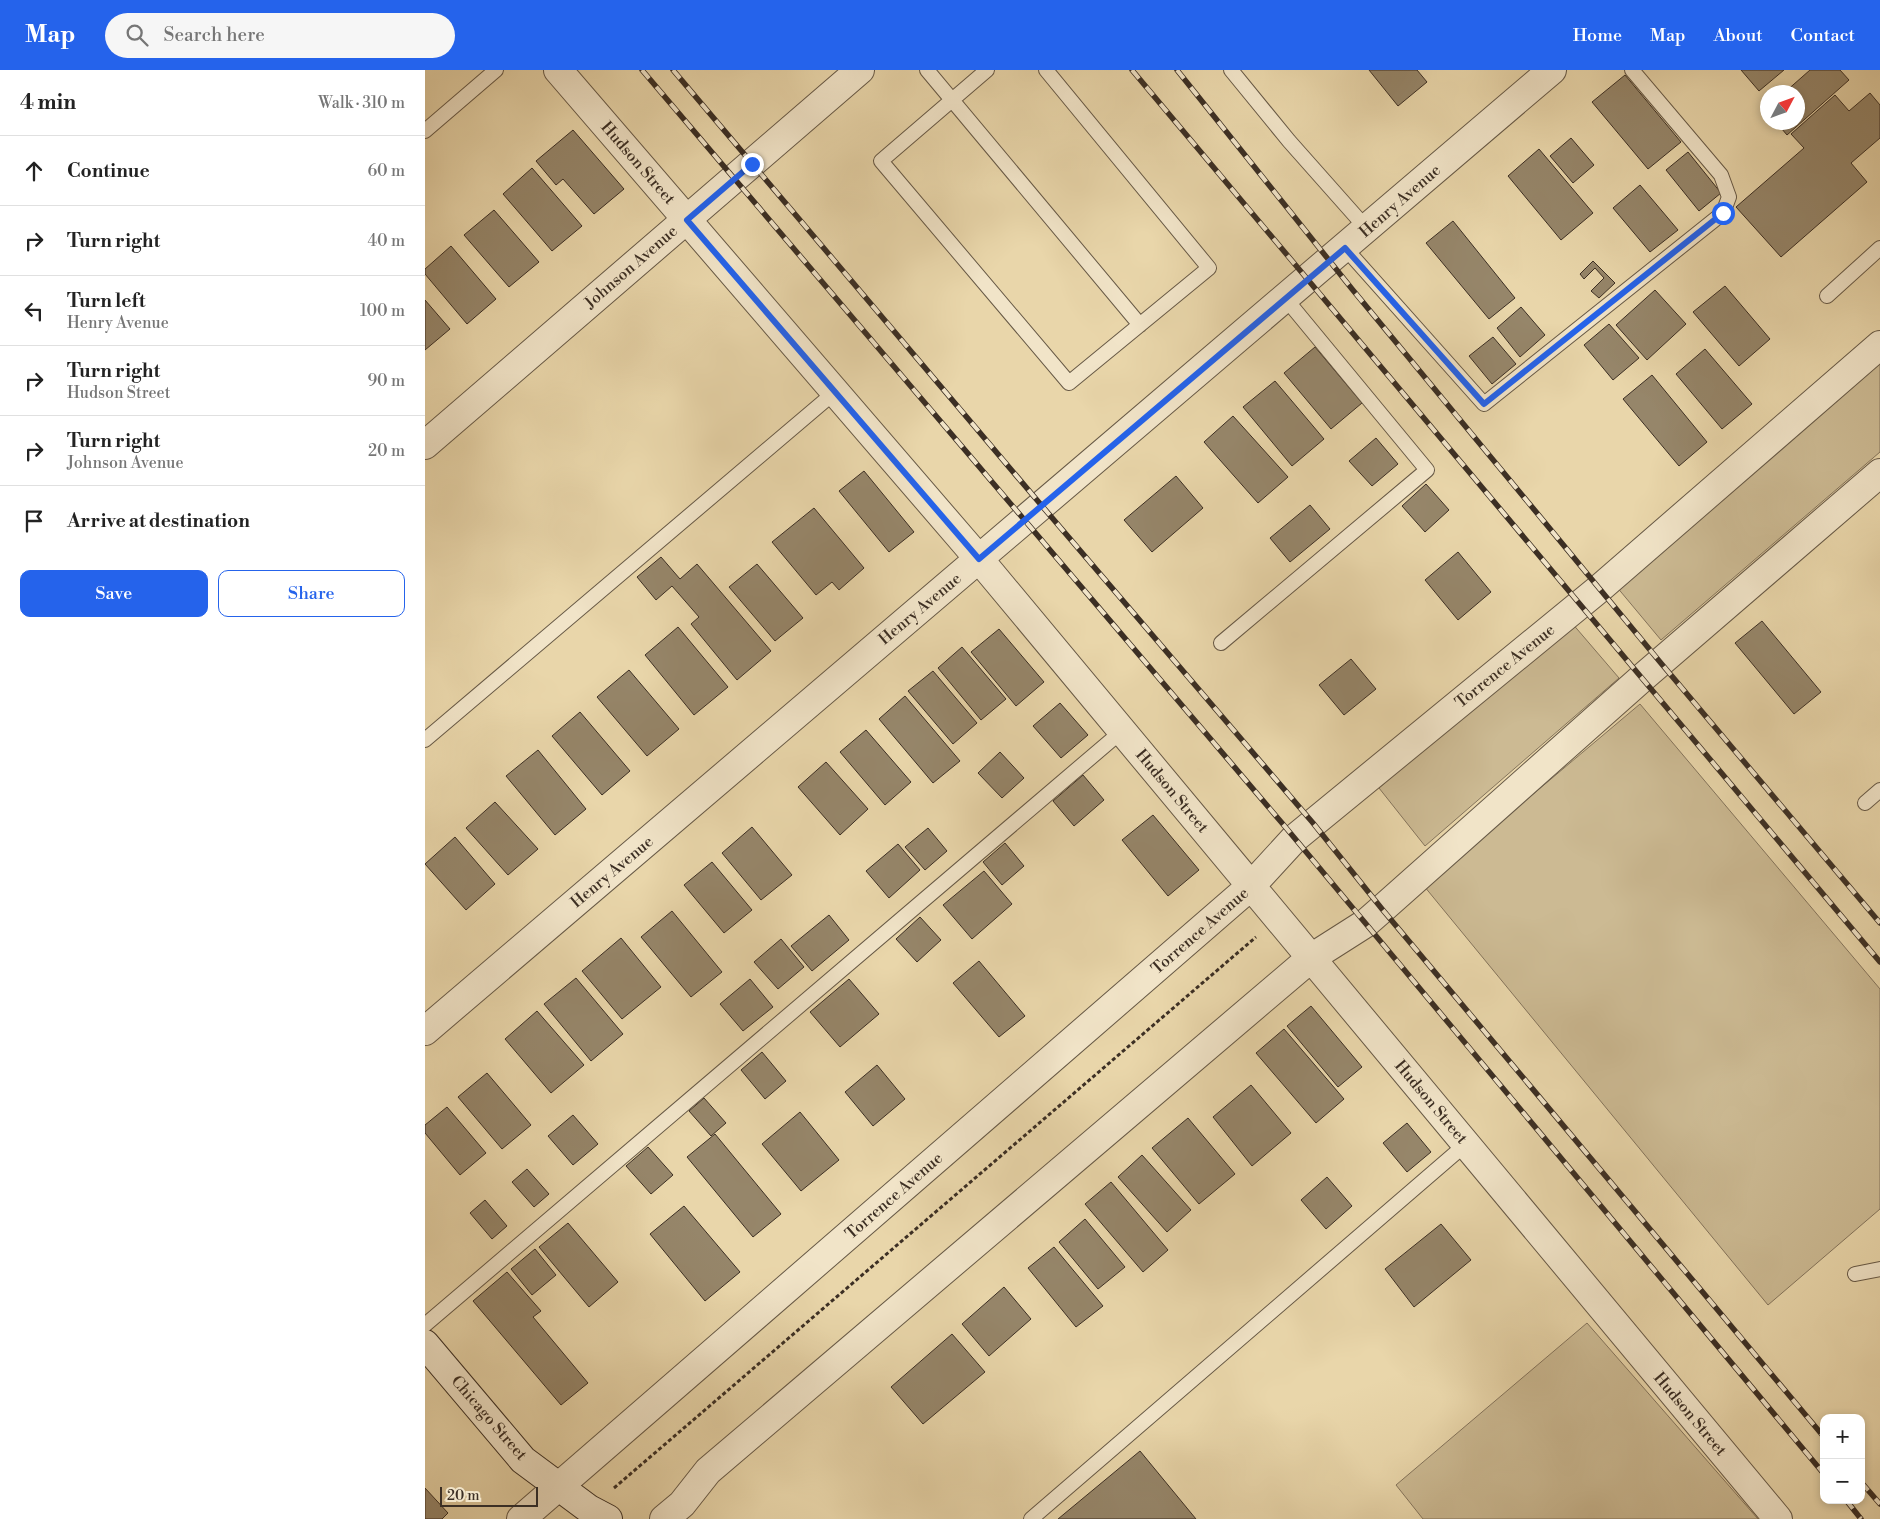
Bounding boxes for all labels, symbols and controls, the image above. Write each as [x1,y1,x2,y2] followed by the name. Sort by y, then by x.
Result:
[105,13,455,58] search box
[25,20,75,50] text: Map
[123,21,151,49] icon: search
[163,23,265,47] text: Search here
[1573,24,1622,47] text: Home
[1650,24,1686,47] text: Map
[1714,24,1763,47] text: About
[1791,24,1855,47] text: Contact
[1760,85,1805,130] north arrow
[20,90,76,116] text: 4 min
[318,93,405,113] text: Walk · 310 m
[597,117,680,209] street label: Hudson Street
[741,153,764,176] route end
[20,157,48,185] icon: ahead
[67,159,150,183] text: Continue
[1355,160,1445,242] street label: Henry Avenue
[367,161,405,181] text: 60 m
[1712,202,1735,225] route start
[580,221,682,313] street label: Johnson Avenue
[20,227,48,255] icon: right
[67,229,160,253] text: Turn right
[368,231,405,251] text: 40 m
[67,289,146,313] text: Turn left
[20,297,48,325] icon: left
[360,301,405,321] text: 100 m
[67,313,169,333] text: Henry Avenue
[67,359,160,383] text: Turn right
[20,367,48,395] icon: right
[367,371,405,391] text: 90 m
[67,383,170,403] text: Hudson Street
[67,429,160,453] text: Turn right
[20,437,48,465] icon: right
[368,441,405,461] text: 20 m
[67,453,183,473] text: Johnson Avenue
[20,507,48,535] icon: arrive
[67,509,250,533] text: Arrive at destination
[875,569,965,649] street label: Henry Avenue
[20,570,208,617] button: Save
[218,570,405,617] button: Share
[1451,620,1559,712] street label: Torrence Avenue
[1131,745,1213,837] street label: Hudson Street
[567,832,657,912] street label: Henry Avenue
[1147,883,1253,979] street label: Torrence Avenue
[1390,1056,1472,1148] street label: Hudson Street
[841,1148,947,1244] street label: Torrence Avenue
[1649,1368,1731,1460] street label: Hudson Street
[447,1371,532,1465] street label: Chicago Street
[1820,1414,1865,1504] map controls
[1820,1414,1865,1459] button: +
[1820,1459,1865,1504] button: −
[440,1484,537,1507] scale bar
[447,1487,479,1505] text: 20 m

